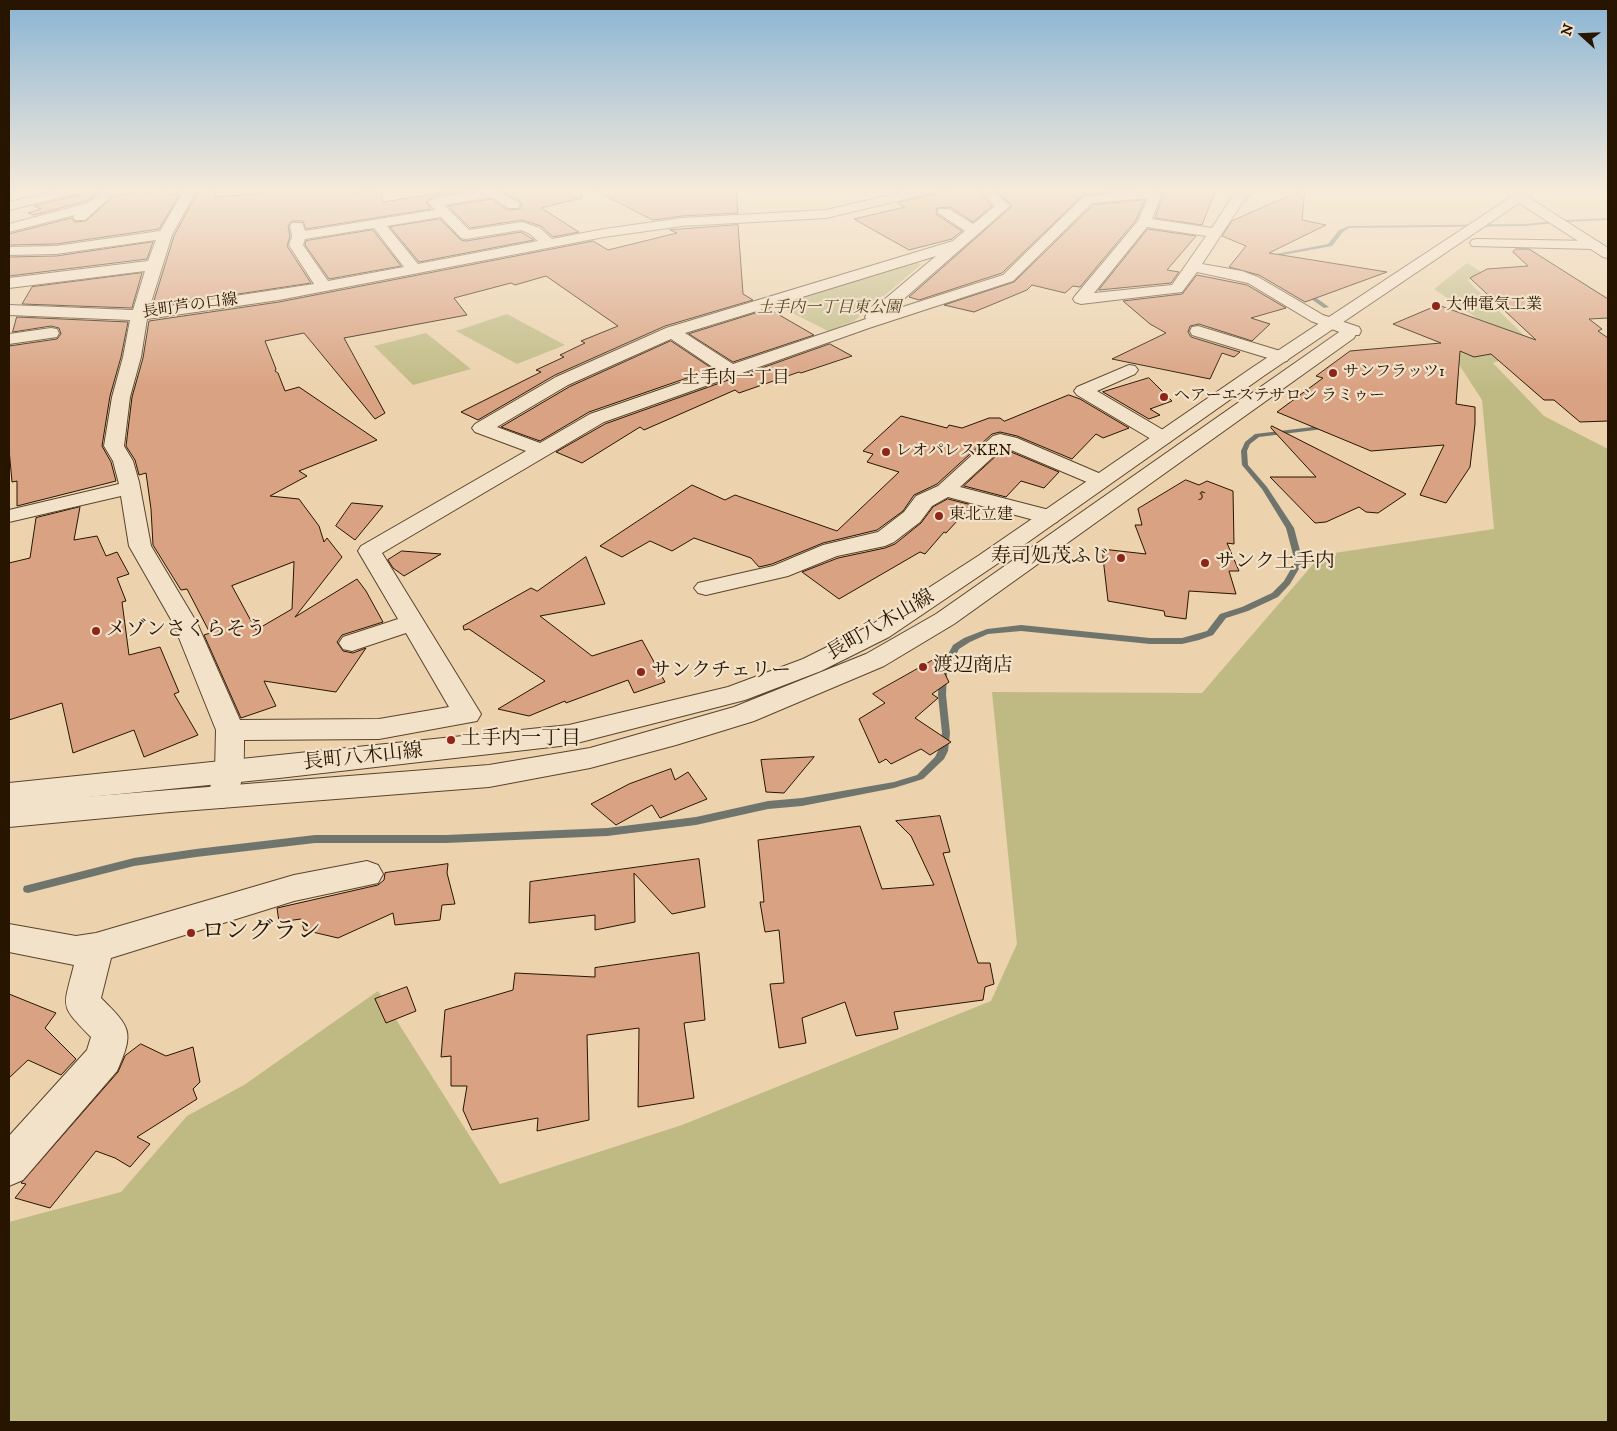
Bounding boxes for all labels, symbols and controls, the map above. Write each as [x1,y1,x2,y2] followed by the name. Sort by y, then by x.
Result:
[1557,10,1607,60] north arrow
[1557,21,1578,38] text: N
[141,291,239,323] street label: 長町芦の口線
[1446,296,1542,316] place label: 大伸電気工業
[757,299,901,319] park label: 土手内一丁目東公園
[1430,300,1442,312] marker: 大伸電気工業
[1343,363,1445,383] place label: サンフラッツ1
[1327,367,1339,379] marker: サンフラッツ1
[682,368,790,390] district label: 土手内一丁目
[1174,387,1385,407] place label: ヘアーエステサロン ラミゥー
[1158,391,1170,403] marker: ヘアーエステサロン ラミゥー
[896,442,1012,462] place label: レオパレスKEN
[880,446,892,458] marker: レオパレスKEN
[1198,486,1206,504] house number: 5
[949,506,1013,526] place label: 東北立建
[933,510,945,522] marker: 東北立建
[991,546,1111,570] place label: 寿司処茂ふじ
[1215,551,1335,575] place label: サンク土手内
[1115,552,1127,564] marker: 寿司処茂ふじ
[1199,557,1211,569] marker: サンク土手内
[823,586,939,666] street label: 長町八木山線
[106,619,266,643] place label: メゾンさくらそう
[90,625,102,637] marker: メゾンさくらそう
[933,655,1013,679] place label: 渡辺商店
[651,660,791,684] place label: サンクチェリー
[917,661,929,673] marker: 渡辺商店
[635,666,647,678] marker: サンクチェリー
[461,728,581,752] place label: 土手内一丁目
[445,734,457,746] marker: 土手内一丁目
[302,740,424,776] street label: 長町八木山線
[201,919,321,947] place label: ロングラン
[185,927,197,939] marker: ロングラン

